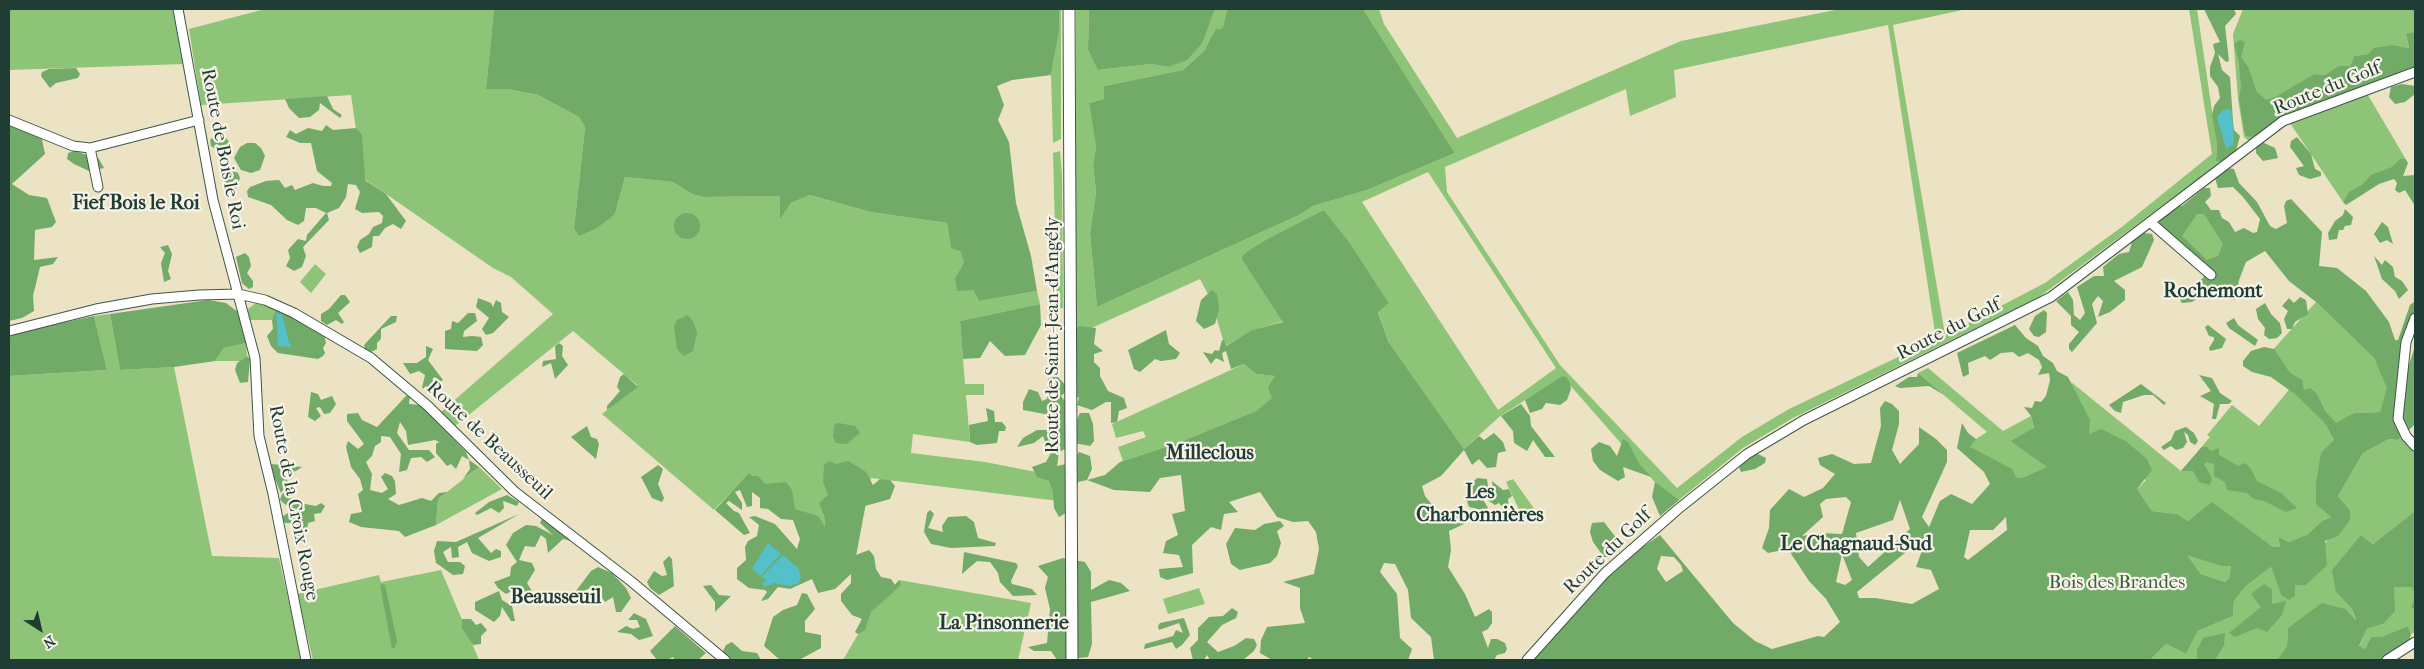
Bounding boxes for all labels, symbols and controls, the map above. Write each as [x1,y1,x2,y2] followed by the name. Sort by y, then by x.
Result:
[2270,57,2384,121] street label: Route du Golf
[195,67,249,231] street label: Route de Bois le Roi
[72,192,200,216] district label: Fief Bois le Roi
[1042,217,1064,453] street label: Route de Saint-Jean-d'Angély
[2163,280,2263,304] district label: Rochemont
[1893,294,2005,366] street label: Route du Golf
[421,377,557,505] street label: Route de Beausseuil
[263,403,323,603] street label: Route de la Croix Rouge
[1166,442,1254,466] district label: Milleclous
[1416,481,1544,528] district label: Les Charbonnières
[1559,504,1657,600] street label: Route du Golf
[1780,533,1932,557] district label: Le Chagnaud-Sud
[2049,572,2185,594] park label: Bois des Brandes
[511,586,601,610] district label: Beausseuil
[15,604,65,654] north arrow
[939,612,1069,636] district label: La Pinsonnerie
[40,632,58,652] text: N

